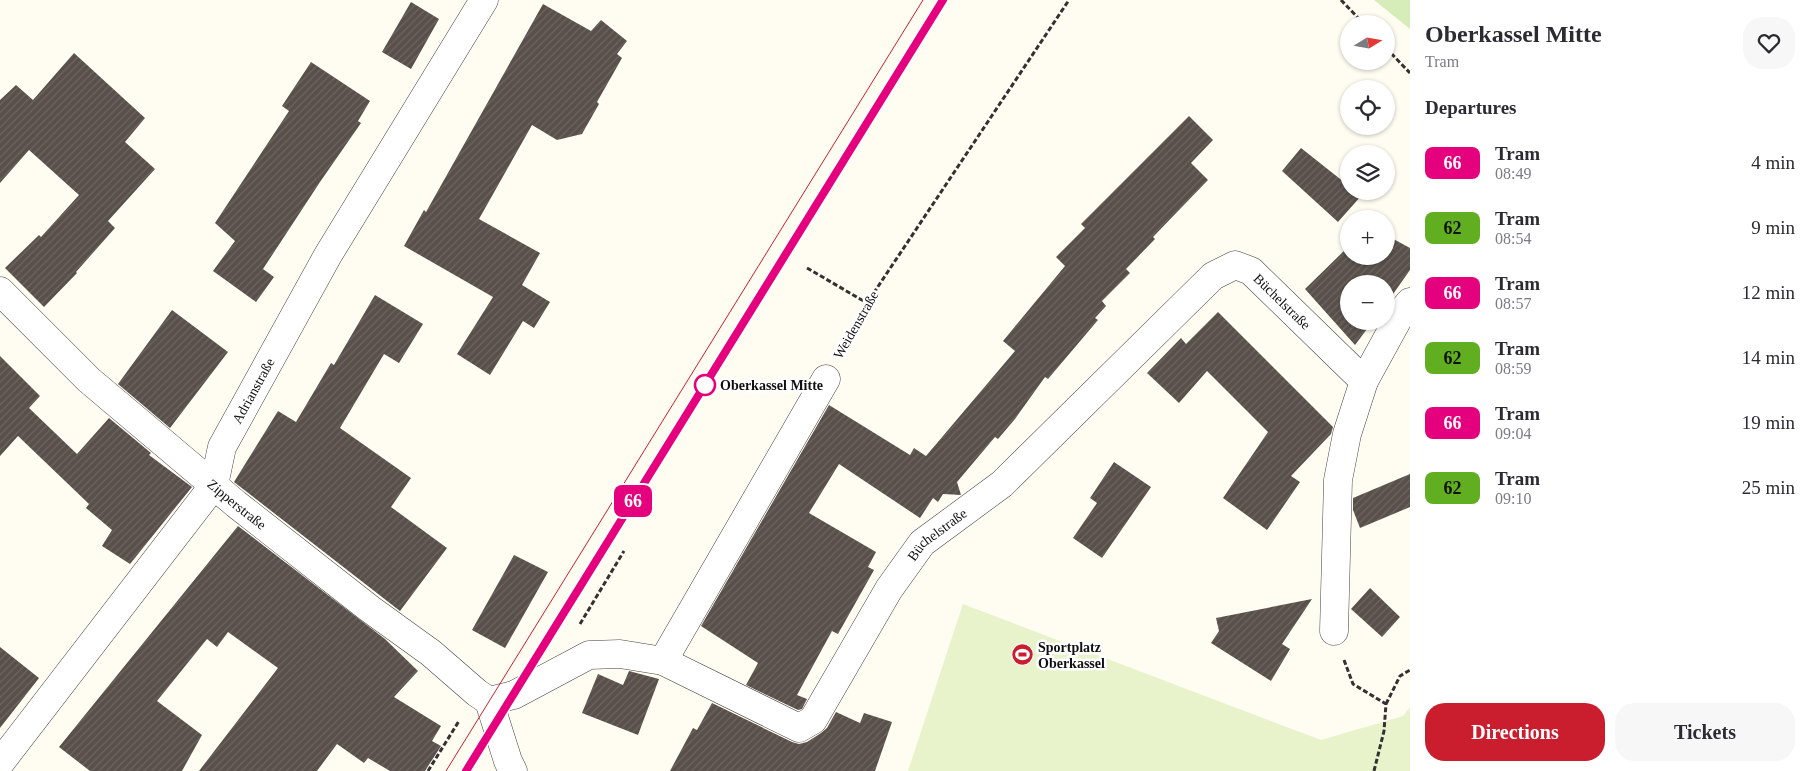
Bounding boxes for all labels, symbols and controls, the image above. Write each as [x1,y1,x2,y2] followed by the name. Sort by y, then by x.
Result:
[1340,15,1395,70] north arrow
[1340,15,1395,330] map controls
[1743,17,1795,69] button: heart
[1425,21,1602,47] text: Oberkassel Mitte
[1425,53,1459,70] text: Tram
[1340,80,1395,135] button: locate
[1425,97,1516,118] text: Departures
[1495,143,1540,164] text: Tram
[1340,145,1395,200] button: layers
[1751,152,1795,173] text: 4 min
[1444,153,1462,173] text: 66
[1495,165,1531,182] text: 08:49
[1495,208,1540,229] text: Tram
[1340,210,1395,265] button: +
[1751,217,1795,238] text: 9 min
[1444,218,1462,238] text: 62
[1495,230,1531,247] text: 08:54
[1251,270,1314,332] street label: Büchelstraße
[1495,273,1540,294] text: Tram
[1340,275,1395,330] button: −
[1742,282,1795,303] text: 12 min
[1444,283,1462,303] text: 66
[831,288,881,362] street label: Weidenstraße
[1495,295,1531,312] text: 08:57
[1495,338,1540,359] text: Tram
[1742,347,1795,368] text: 14 min
[1444,348,1462,368] text: 62
[229,355,277,426] street label: Adrianstraße
[1495,360,1531,377] text: 08:59
[694,374,716,396] marker: Oberkassel Mitte
[720,378,823,393] place label: Oberkassel Mitte
[1495,403,1540,424] text: Tram
[1742,412,1795,433] text: 19 min
[1444,413,1462,433] text: 66
[1495,425,1531,442] text: 09:04
[1495,468,1540,489] text: Tram
[205,476,269,532] street label: Zipperstraße
[1742,477,1795,498] text: 25 min
[1444,478,1462,498] text: 62
[610,485,656,517] line badge: 66
[1495,490,1531,507] text: 09:10
[624,491,642,511] text: 66
[904,505,969,563] street label: Büchelstraße
[1038,640,1105,671] place label: Sportplatz Oberkassel
[1010,643,1034,667] sports icon: Sportplatz Oberkassel
[1425,703,1605,761] button: Directions
[1615,703,1795,761] button: Tickets

